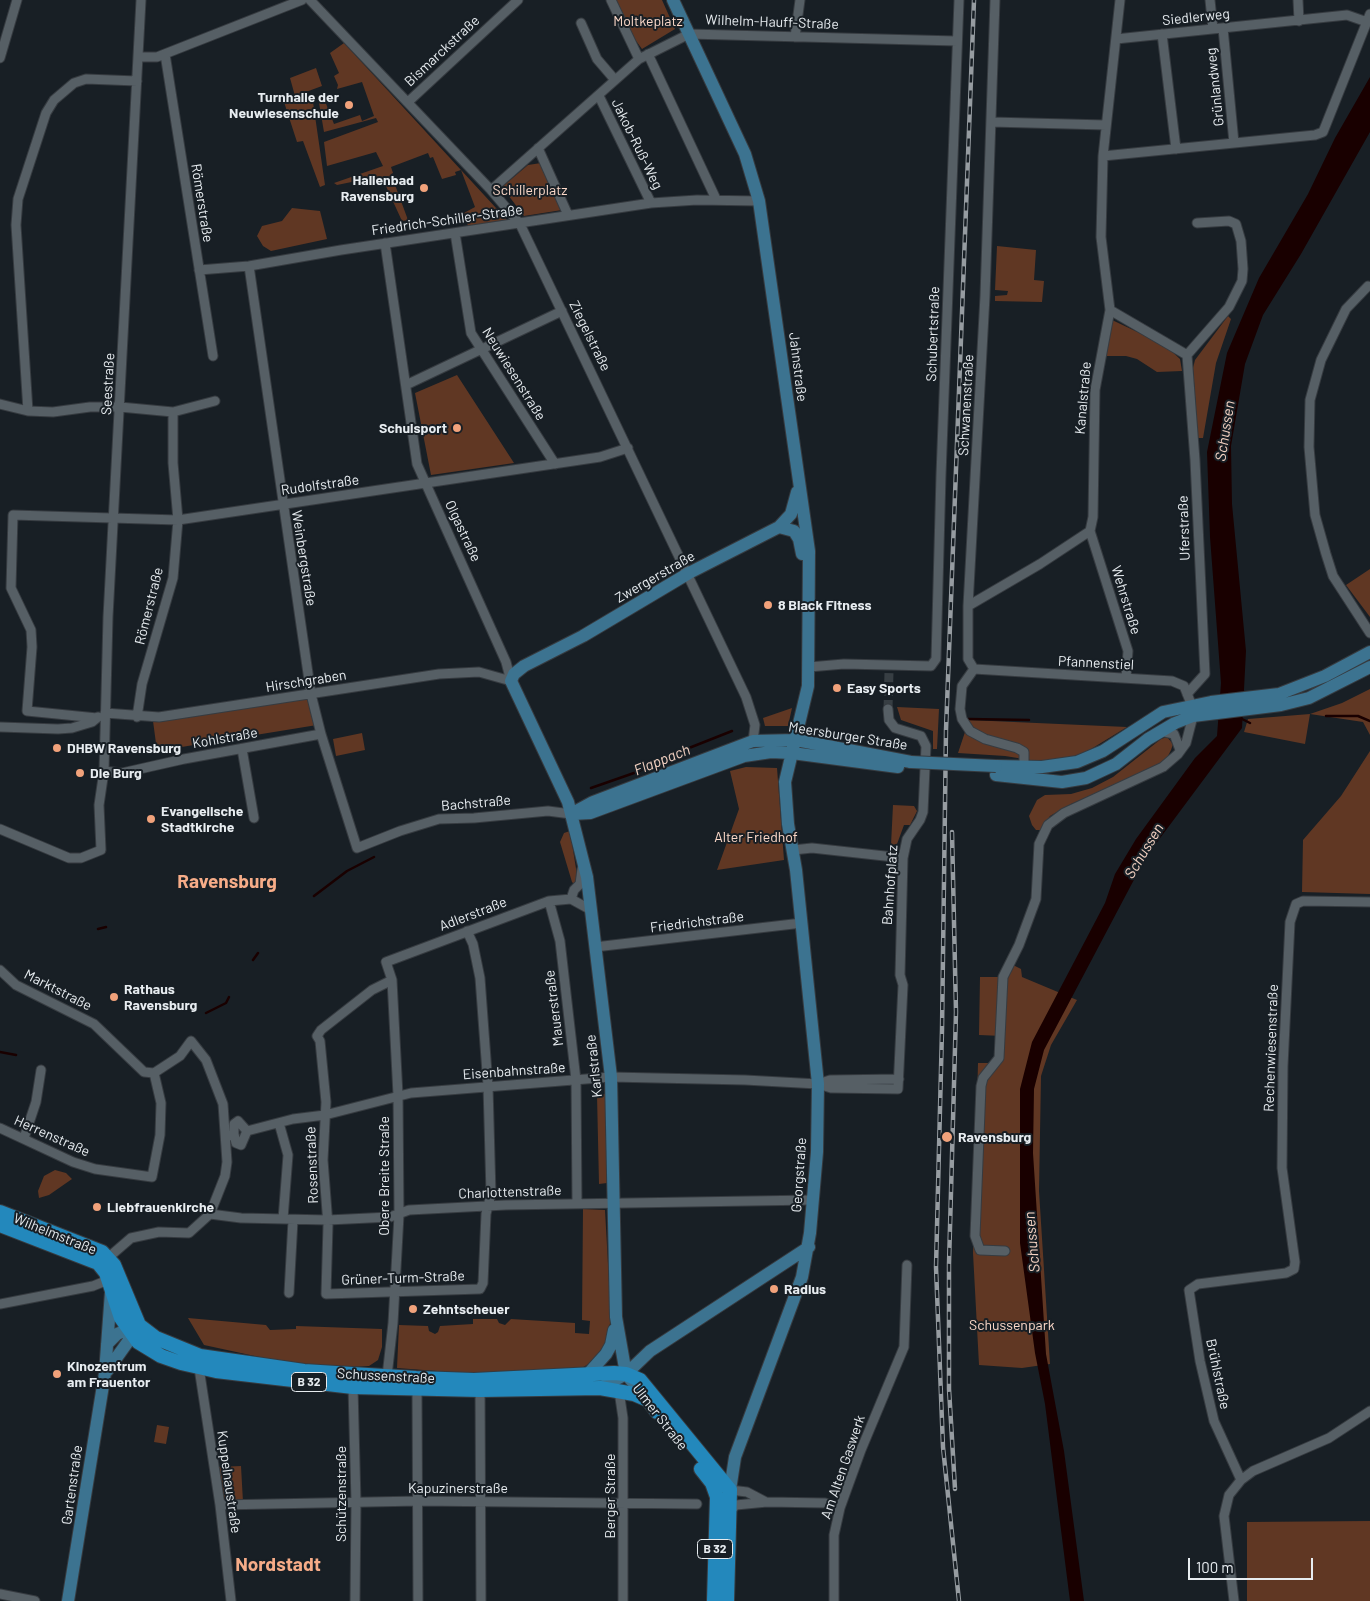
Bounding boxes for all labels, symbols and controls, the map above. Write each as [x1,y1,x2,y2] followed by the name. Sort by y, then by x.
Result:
[1161,5,1231,29] street label: Siedlerweg
[705,11,839,33] street label: Wilhelm-Hauff-Straße
[401,12,483,90] street label: Bismarckstraße
[613,13,683,29] park label: Moltkeplatz
[1203,47,1227,127] street label: Grünlandweg
[229,89,339,121] place label: Turnhalle der Neuwiesenschule
[608,96,666,192] street label: Jakob-Ruß-Weg
[343,99,355,111] marker: Turnhalle der Neuwiesenschule
[187,163,217,243] street label: Römerstraße
[341,172,414,204] place label: Hallenbad Ravensburg
[418,182,430,194] marker: Hallenbad Ravensburg
[493,182,567,198] park label: Schillerplatz
[370,201,524,239] street label: Friedrich-Schiller-Straße
[923,286,943,382] street label: Schubertstraße
[566,298,614,374] street label: Ziegelstraße
[479,324,549,424] street label: Neuwiesenstraße
[785,331,811,403] street label: Jahnstraße
[98,352,118,416] street label: Seestraße
[955,354,977,456] street label: Schwanenstraße
[1071,361,1095,435] street label: Kanalstraße
[1211,399,1239,463] water label: Schussen
[379,420,447,436] place label: Schulsport
[451,422,463,434] marker: Schulsport
[280,471,360,499] street label: Rudolfstraße
[1174,495,1194,561] street label: Uferstraße
[441,498,485,564] street label: Olgastraße
[288,509,320,607] street label: Weinbergstraße
[612,547,698,607] street label: Zwergerstraße
[1108,564,1144,636] street label: Wehrstraße
[131,565,167,647] street label: Römerstraße
[778,597,871,613] place label: 8 Black Fitness
[762,599,774,611] marker: 8 Black Fitness
[1057,653,1135,673] street label: Pfannenstiel
[264,666,348,696] street label: Hirschgraben
[847,680,921,696] place label: Easy Sports
[831,682,843,694] marker: Easy Sports
[787,718,909,754] street label: Meersburger Straße
[191,724,259,752] street label: Kohlstraße
[67,740,181,756] place label: DHBW Ravensburg
[631,741,693,779] water label: Flappach
[51,742,63,754] marker: DHBW Ravensburg
[90,765,142,781] place label: Die Burg
[74,767,86,779] marker: Die Burg
[440,792,512,814] street label: Bachstraße
[161,803,243,836] place label: Evangelische Stadtkirche
[145,813,157,825] marker: Evangelische Stadtkirche
[1121,820,1167,882] water label: Schussen
[714,829,798,845] park label: Alter Friedhof
[879,844,901,926] street label: Bahnhofplatz
[177,871,277,893] district label: Ravensburg
[437,893,509,935] street label: Adlerstraße
[649,908,745,936] street label: Friedrichstraße
[21,966,95,1014] street label: Marktstraße
[541,969,567,1047] street label: Mauerstraße
[124,981,197,1014] place label: Rathaus Ravensburg
[1260,984,1282,1112] street label: Rechenwiesenstraße
[108,991,120,1003] marker: Rathaus Ravensburg
[582,1034,606,1098] street label: Karlstraße
[462,1059,566,1083] street label: Eisenbahnstraße
[12,1112,92,1160] street label: Herrenstraße
[376,1116,392,1236] street label: Obere Breite Straße
[302,1126,322,1204] street label: Rosenstraße
[958,1129,1031,1145] place label: Ravensburg
[940,1130,954,1144] marker: Ravensburg
[788,1137,810,1213] street label: Georgstraße
[458,1182,562,1202] street label: Charlottenstraße
[107,1199,214,1215] place label: Liebfrauenkirche
[91,1201,103,1213] marker: Liebfrauenkirche
[11,1210,99,1258] street label: Wilhelmstraße
[1020,1211,1044,1273] water label: Schussen
[341,1267,465,1289] street label: Grüner-Turm-Straße
[784,1281,826,1297] place label: Radius
[768,1283,780,1295] marker: Radius
[423,1301,510,1317] place label: Zehntscheuer
[407,1303,419,1315] marker: Zehntscheuer
[969,1317,1055,1333] park label: Schussenpark
[1202,1337,1234,1411] street label: Brühlstraße
[67,1358,150,1390] place label: Kinozentrum am Frauentor
[337,1365,435,1387] street label: Schussenstraße
[51,1368,63,1380] marker: Kinozentrum am Frauentor
[292,1372,326,1391] road number: B 32
[629,1380,691,1454] street label: Ulmer Straße
[817,1413,869,1521] street label: Am Alten Gaswerk
[213,1430,245,1534] street label: Kuppelnaustraße
[58,1444,86,1526] street label: Gartenstraße
[333,1446,349,1542] street label: Schützenstraße
[602,1454,618,1538] street label: Berger Straße
[408,1480,508,1496] street label: Kapuzinerstraße
[698,1540,732,1558] road number: B 32
[1190,1548,1315,1580] scale bar
[235,1554,321,1576] district label: Nordstadt
[1196,1558,1234,1576] text: 100 m

